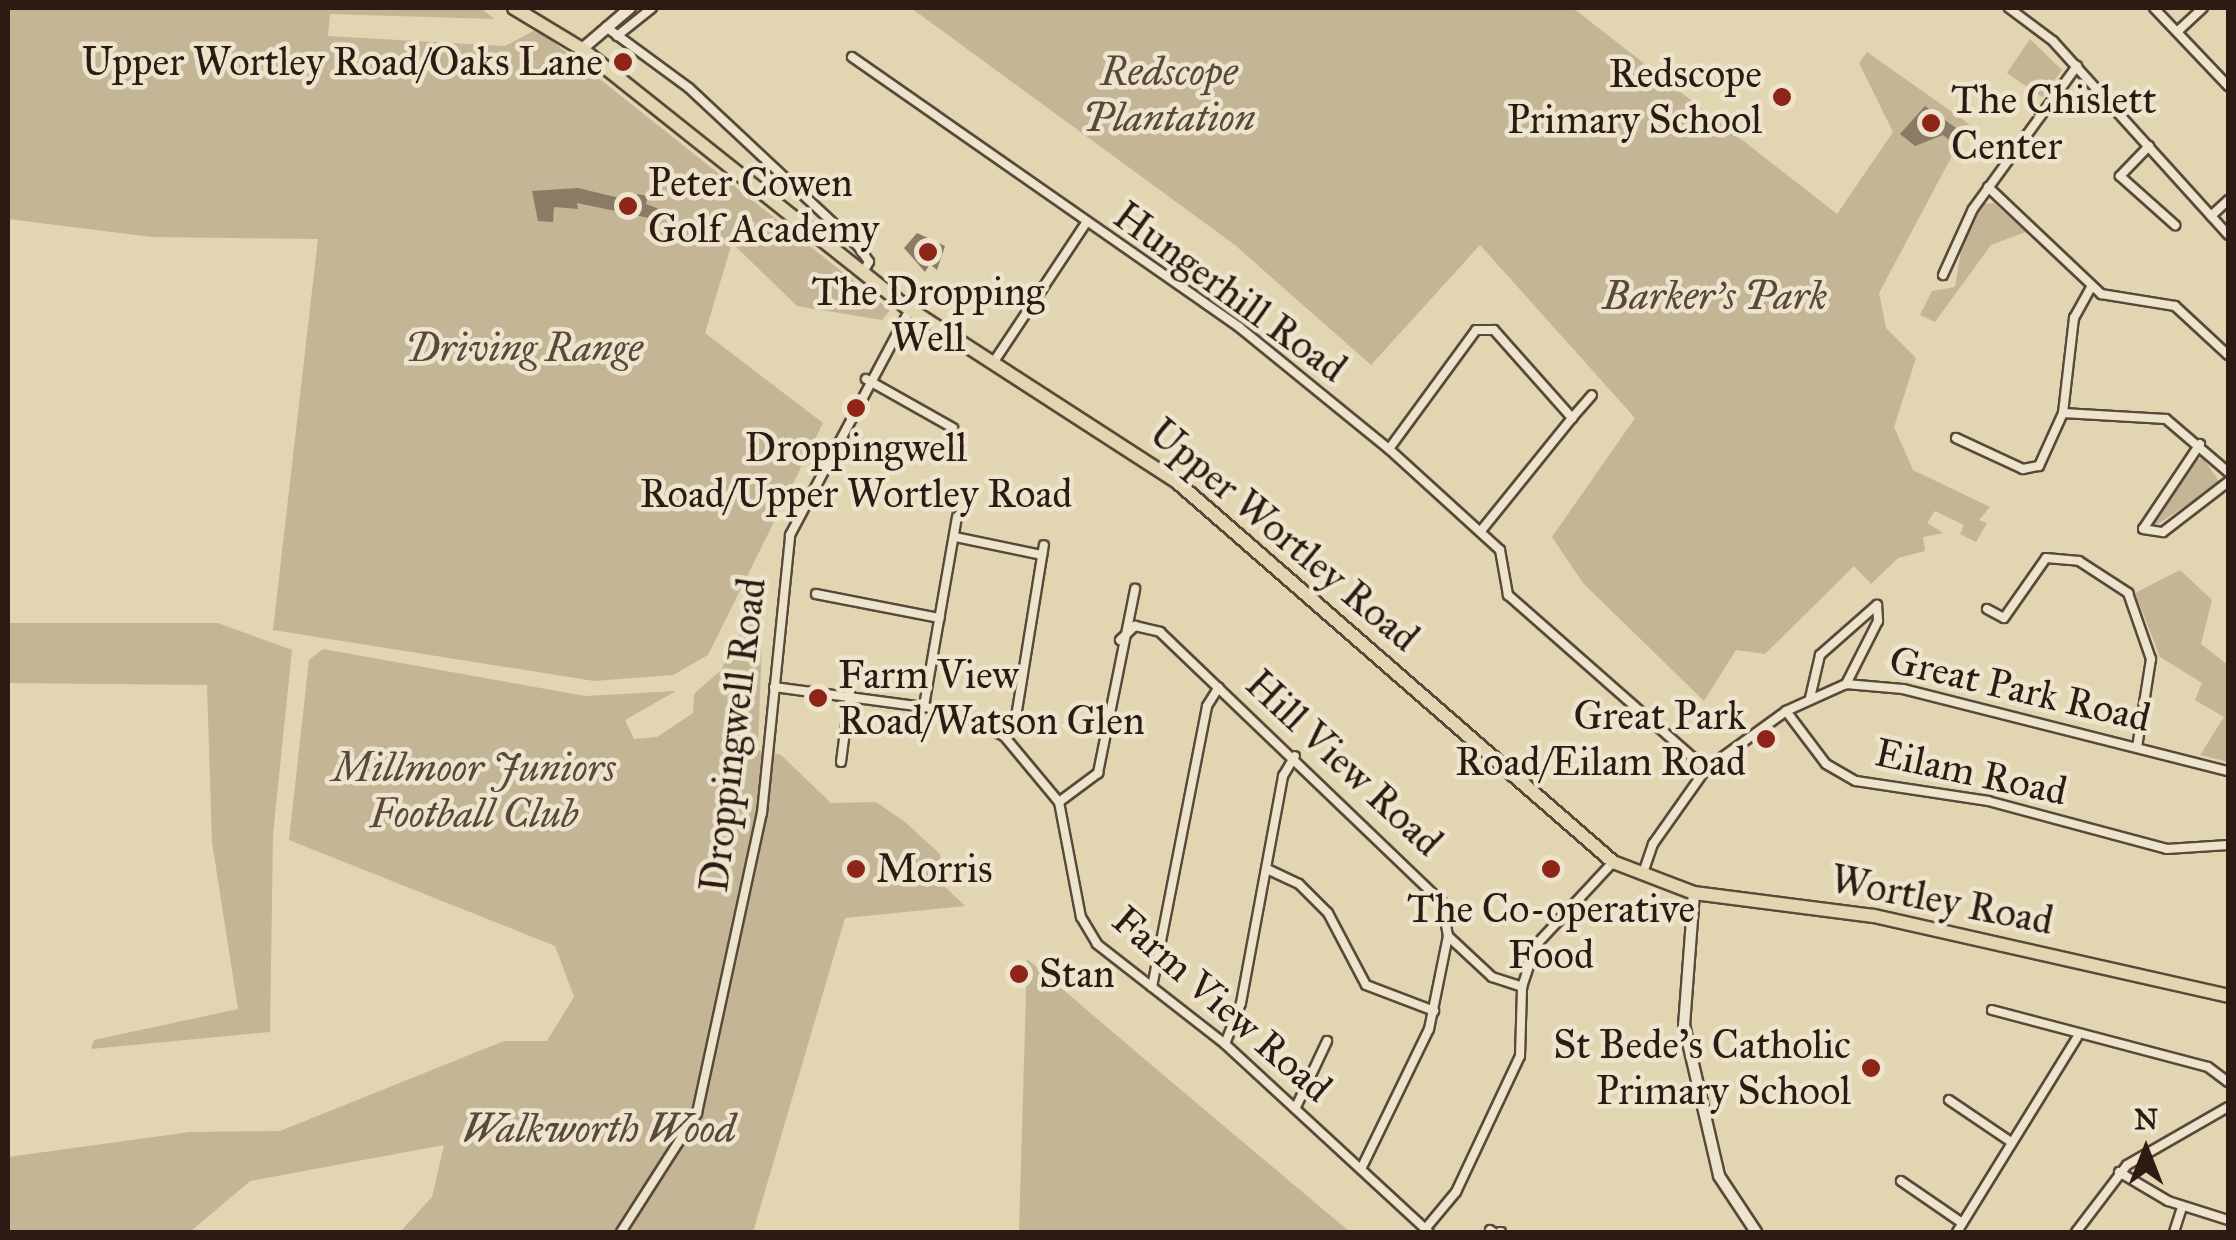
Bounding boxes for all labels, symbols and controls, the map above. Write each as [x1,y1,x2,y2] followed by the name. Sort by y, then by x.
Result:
[82,38,603,86] place label: Upper Wortley Road/Oaks Lane
[1083,48,1255,142] park label: Redscope Plantation
[1507,50,1762,144] place label: Redscope Primary School
[612,51,634,73] marker: Upper Wortley Road/Oaks Lane
[1951,76,2157,170] place label: The Chislett Center
[1771,86,1793,108] marker: Redscope Primary School
[1920,112,1942,134] marker: The Chislett Center
[648,159,879,253] place label: Peter Cowen Golf Academy
[1104,192,1356,392] street label: Hungerhill Road
[617,195,639,217] marker: Peter Cowen Golf Academy
[917,241,939,263] marker: The Dropping Well
[812,268,1044,362] place label: The Dropping Well
[1603,272,1827,320] park label: Barker's Park
[405,324,643,372] park label: Driving Range
[845,397,867,419] marker: Droppingwell Road/Upper Wortley Road
[1140,408,1428,662] street label: Upper Wortley Road
[640,424,1072,518] place label: Droppingwell Road/Upper Wortley Road
[690,575,776,895] street label: Droppingwell Road
[1885,636,2155,742] street label: Great Park Road
[838,651,1145,745] place label: Farm View Road/Watson Glen
[1236,660,1452,866] street label: Hill View Road
[807,687,829,709] marker: Farm View Road/Watson Glen
[1455,692,1746,786] place label: Great Park Road/Eilam Road
[1755,728,1777,750] marker: Great Park Road/Eilam Road
[1871,728,2071,816] street label: Eilam Road
[332,744,616,838] park label: Millmoor Juniors Football Club
[876,845,993,893] place label: Morris
[1827,855,2057,945] street label: Wortley Road
[845,858,867,880] marker: Morris
[1540,858,1562,880] marker: The Co-operative Food
[1407,885,1695,979] place label: The Co-operative Food
[1103,896,1341,1112] street label: Farm View Road
[1039,950,1115,998] place label: Stan
[1008,963,1030,985] marker: Stan
[1553,1021,1851,1115] place label: St Bede's Catholic Primary School
[1860,1057,1882,1079] marker: St Bede's Catholic Primary School
[2096,1100,2196,1200] north arrow
[2134,1102,2158,1137] text: N
[462,1105,736,1153] park label: Walkworth Wood

